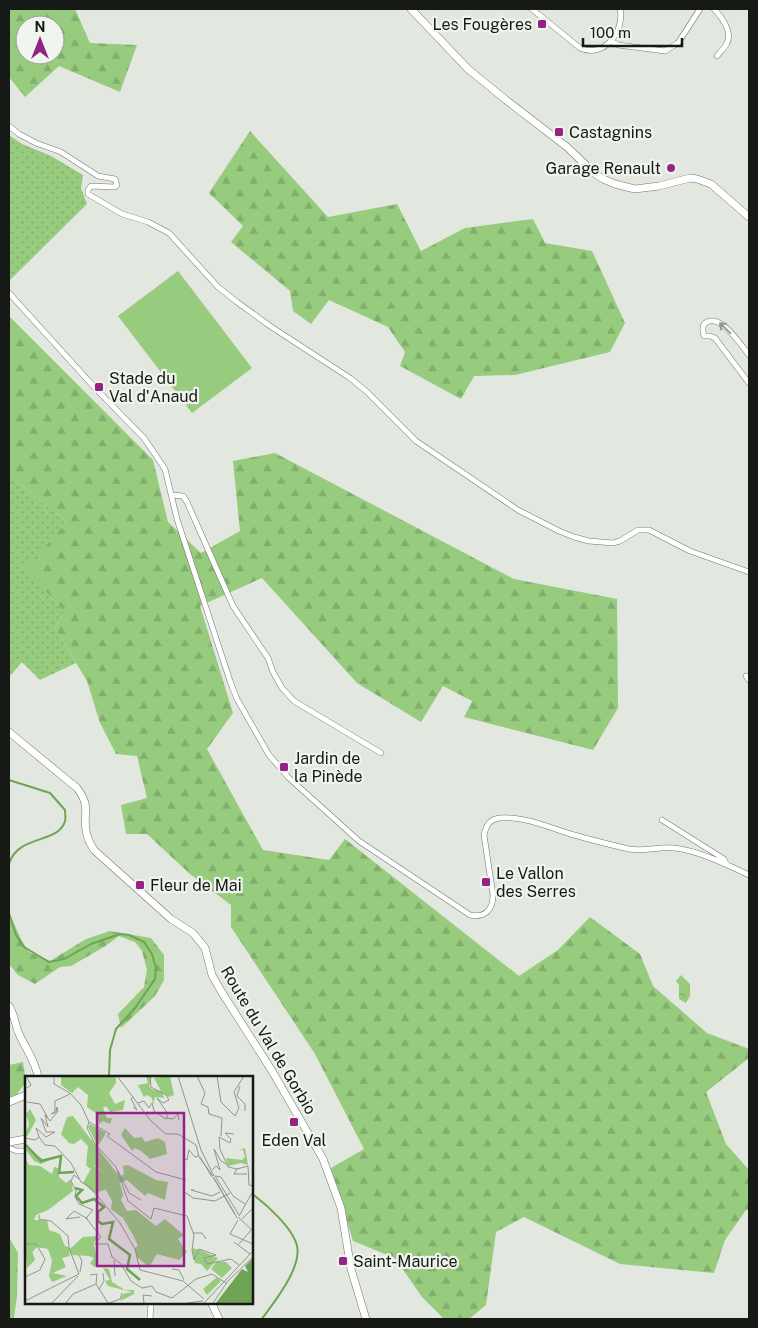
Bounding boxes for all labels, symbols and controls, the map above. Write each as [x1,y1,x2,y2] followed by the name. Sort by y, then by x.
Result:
[15,15,65,65] north arrow
[433,15,532,34] place label: Les Fougères
[583,15,682,47] scale bar
[536,18,548,30] marker: Les Fougères
[35,19,45,35] text: N
[590,24,631,41] text: 100 m
[569,123,652,142] place label: Castagnins
[553,126,565,138] marker: Castagnins
[546,159,661,178] place label: Garage Renault
[665,162,677,174] marker: Garage Renault
[718,322,731,333] one-way arrow
[109,369,198,406] place label: Stade du Val d'Anaud
[93,381,105,393] marker: Stade du Val d'Anaud
[294,749,363,786] place label: Jardin de la Pinède
[278,761,290,773] marker: Jardin de la Pinède
[496,864,576,901] place label: Le Vallon des Serres
[150,876,242,895] place label: Fleur de Mai
[480,876,492,888] marker: Le Vallon des Serres
[134,879,146,891] marker: Fleur de Mai
[217,963,320,1118] street label: Route du Val de Gorbio
[25,1076,252,1303] inset map
[288,1116,300,1128] marker: Eden Val
[262,1131,327,1150] place label: Eden Val
[353,1252,458,1271] place label: Saint-Maurice
[337,1255,349,1267] marker: Saint-Maurice

